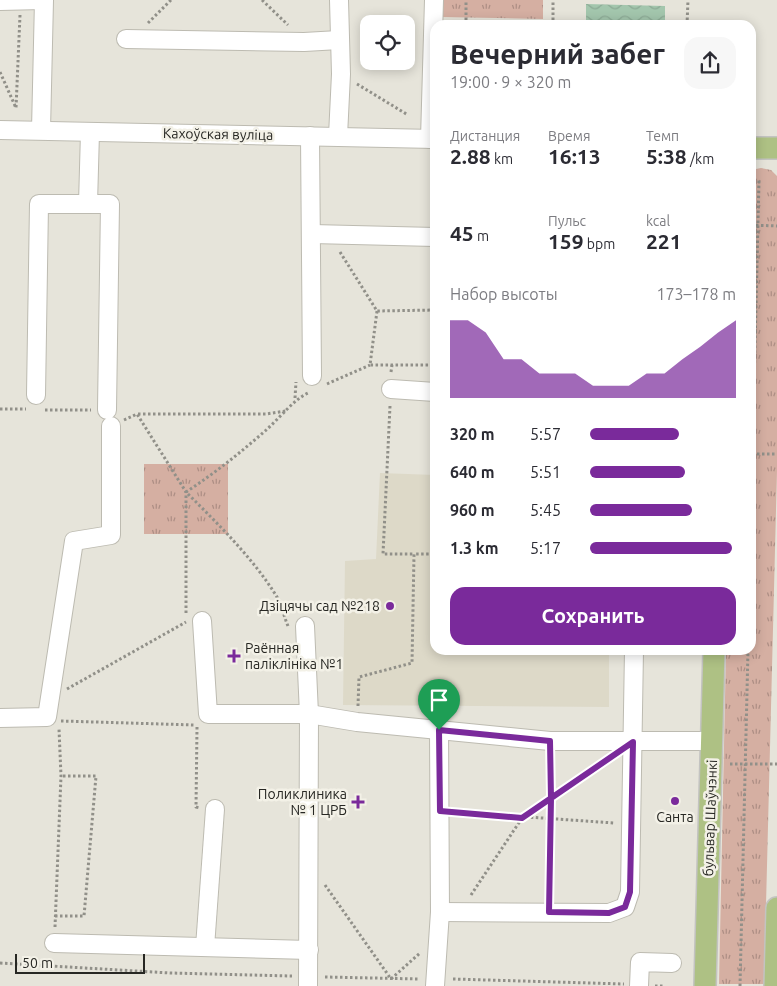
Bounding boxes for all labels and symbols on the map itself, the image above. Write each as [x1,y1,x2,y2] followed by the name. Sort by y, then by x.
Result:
[163,125,273,143] street label: Кахоўская вуліца
[259,598,380,614] place label: Дзіцячы сад №218
[384,600,396,612] marker: Дзіцячы сад №218
[245,640,343,672] place label: Раённая паліклініка №1
[227,649,241,663] marker: Раённая паліклініка №1
[418,679,460,730] pin
[700,759,720,877] street label: бульвар Шаўчэнкі
[258,786,347,818] place label: Поликлиника № 1 ЦРБ
[351,795,365,809] marker: Поликлиника № 1 ЦРБ
[669,795,681,807] marker: Санта
[656,809,694,825] place label: Санта
[15,951,145,974] scale bar

